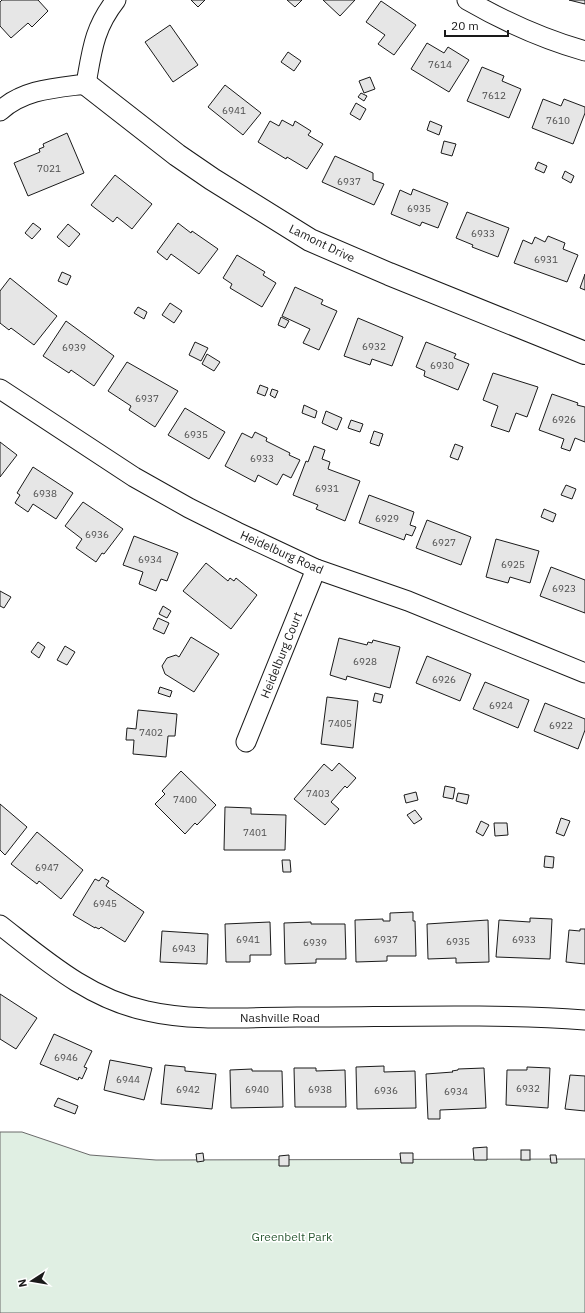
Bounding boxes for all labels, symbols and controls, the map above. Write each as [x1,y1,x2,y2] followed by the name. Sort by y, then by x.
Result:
[445,12,508,38] scale bar
[451,18,479,33] text: 20 m
[428,58,452,71] house number: 7614
[482,89,506,102] house number: 7612
[222,104,246,117] house number: 6941
[546,114,570,127] house number: 7610
[37,162,61,175] house number: 7021
[337,175,361,188] house number: 6937
[407,202,431,215] house number: 6935
[287,221,358,266] street label: Lamont Drive
[471,227,495,240] house number: 6933
[534,253,558,266] house number: 6931
[362,340,386,353] house number: 6932
[62,341,86,354] house number: 6939
[430,359,454,372] house number: 6930
[135,392,159,405] house number: 6937
[552,413,576,426] house number: 6926
[184,428,208,441] house number: 6935
[250,452,274,465] house number: 6933
[315,482,339,495] house number: 6931
[33,487,57,500] house number: 6938
[375,512,399,525] house number: 6929
[238,527,326,577] street label: Heidelburg Road
[85,528,109,541] house number: 6936
[432,536,456,549] house number: 6927
[138,553,162,566] house number: 6934
[501,558,525,571] house number: 6925
[552,582,576,595] house number: 6923
[257,610,305,700] street label: Heidelburg Court
[353,655,377,668] house number: 6928
[432,673,456,686] house number: 6926
[489,699,513,712] house number: 6924
[328,717,352,730] house number: 7405
[549,719,573,732] house number: 6922
[139,726,163,739] house number: 7402
[306,787,330,800] house number: 7403
[173,793,197,806] house number: 7400
[243,826,267,839] house number: 7401
[35,861,59,874] house number: 6947
[93,897,117,910] house number: 6945
[236,933,260,946] house number: 6941
[374,933,398,946] house number: 6937
[512,933,536,946] house number: 6933
[446,935,470,948] house number: 6935
[303,936,327,949] house number: 6939
[172,942,196,955] house number: 6943
[240,1010,320,1025] street label: Nashville Road
[54,1051,78,1064] house number: 6946
[116,1073,140,1086] house number: 6944
[516,1082,540,1095] house number: 6932
[176,1083,200,1096] house number: 6942
[245,1083,269,1096] house number: 6940
[308,1083,332,1096] house number: 6938
[374,1084,398,1097] house number: 6936
[444,1085,468,1098] house number: 6934
[252,1229,333,1244] park label: Greenbelt Park
[12,1261,52,1301] north arrow
[15,1278,30,1288] text: N

